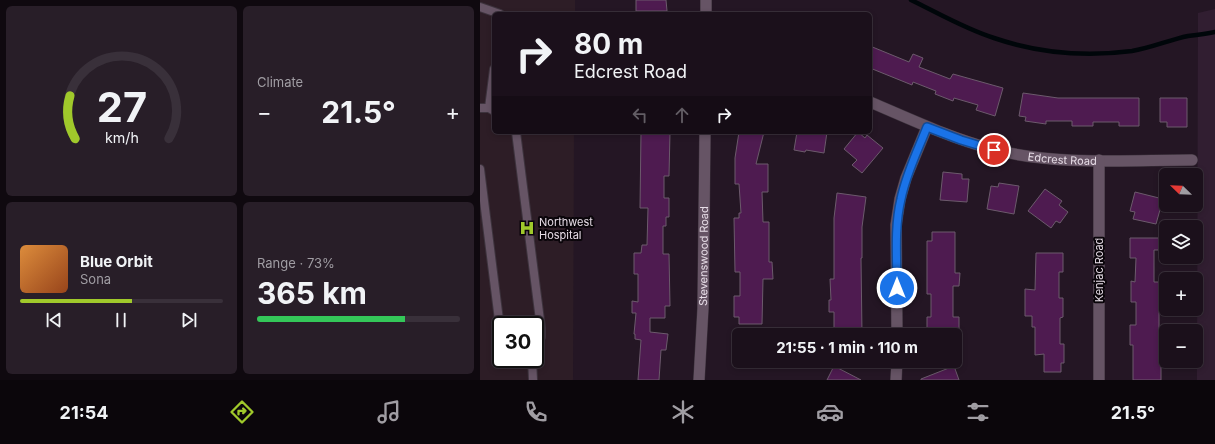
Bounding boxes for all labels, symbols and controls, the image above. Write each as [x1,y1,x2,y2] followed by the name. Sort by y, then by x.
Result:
[574,27,643,61] text: 80 m
[508,28,560,80] icon: right
[574,61,687,82] text: Edcrest Road
[257,74,303,90] text: Climate
[96,82,147,132] text: 27
[321,94,396,130] text: 21.5°
[257,99,272,125] text: −
[445,99,460,125] text: +
[629,104,651,126] icon: left
[671,104,693,126] icon: ahead
[713,104,735,126] icon: right
[105,129,138,146] text: km/h
[977,133,1011,167] pin
[983,139,1005,161] icon: arrive
[1027,149,1097,168] street label: Edcrest Road
[1159,168,1203,212] north arrow
[1159,168,1203,368] map controls
[696,206,711,306] street label: Stevenswood Road
[539,215,593,242] place label: Northwest Hospital
[518,219,536,237] hospital icon: Northwest Hospital
[1159,220,1203,264] button: layers
[1092,238,1106,302] street label: Kenjac Road
[80,252,153,271] text: Blue Orbit
[257,255,335,271] text: Range · 73%
[876,267,918,309] position arrow
[80,271,111,287] text: Sona
[1159,272,1203,316] button: +
[257,275,367,311] text: 365 km
[43,309,65,331] icon: previous
[110,309,132,331] icon: pause
[178,309,200,331] icon: next
[492,316,544,368] speed limit sign: 30
[1159,324,1203,368] button: −
[776,338,918,357] text: 21:55 · 1 min · 110 m
[228,398,256,426] icon: directions
[375,398,403,426] icon: music
[522,398,550,426] icon: phone
[669,398,697,426] icon: climate
[816,398,844,426] icon: car
[964,398,992,426] icon: filters
[60,402,108,423] text: 21:54
[1111,402,1155,423] text: 21.5°

